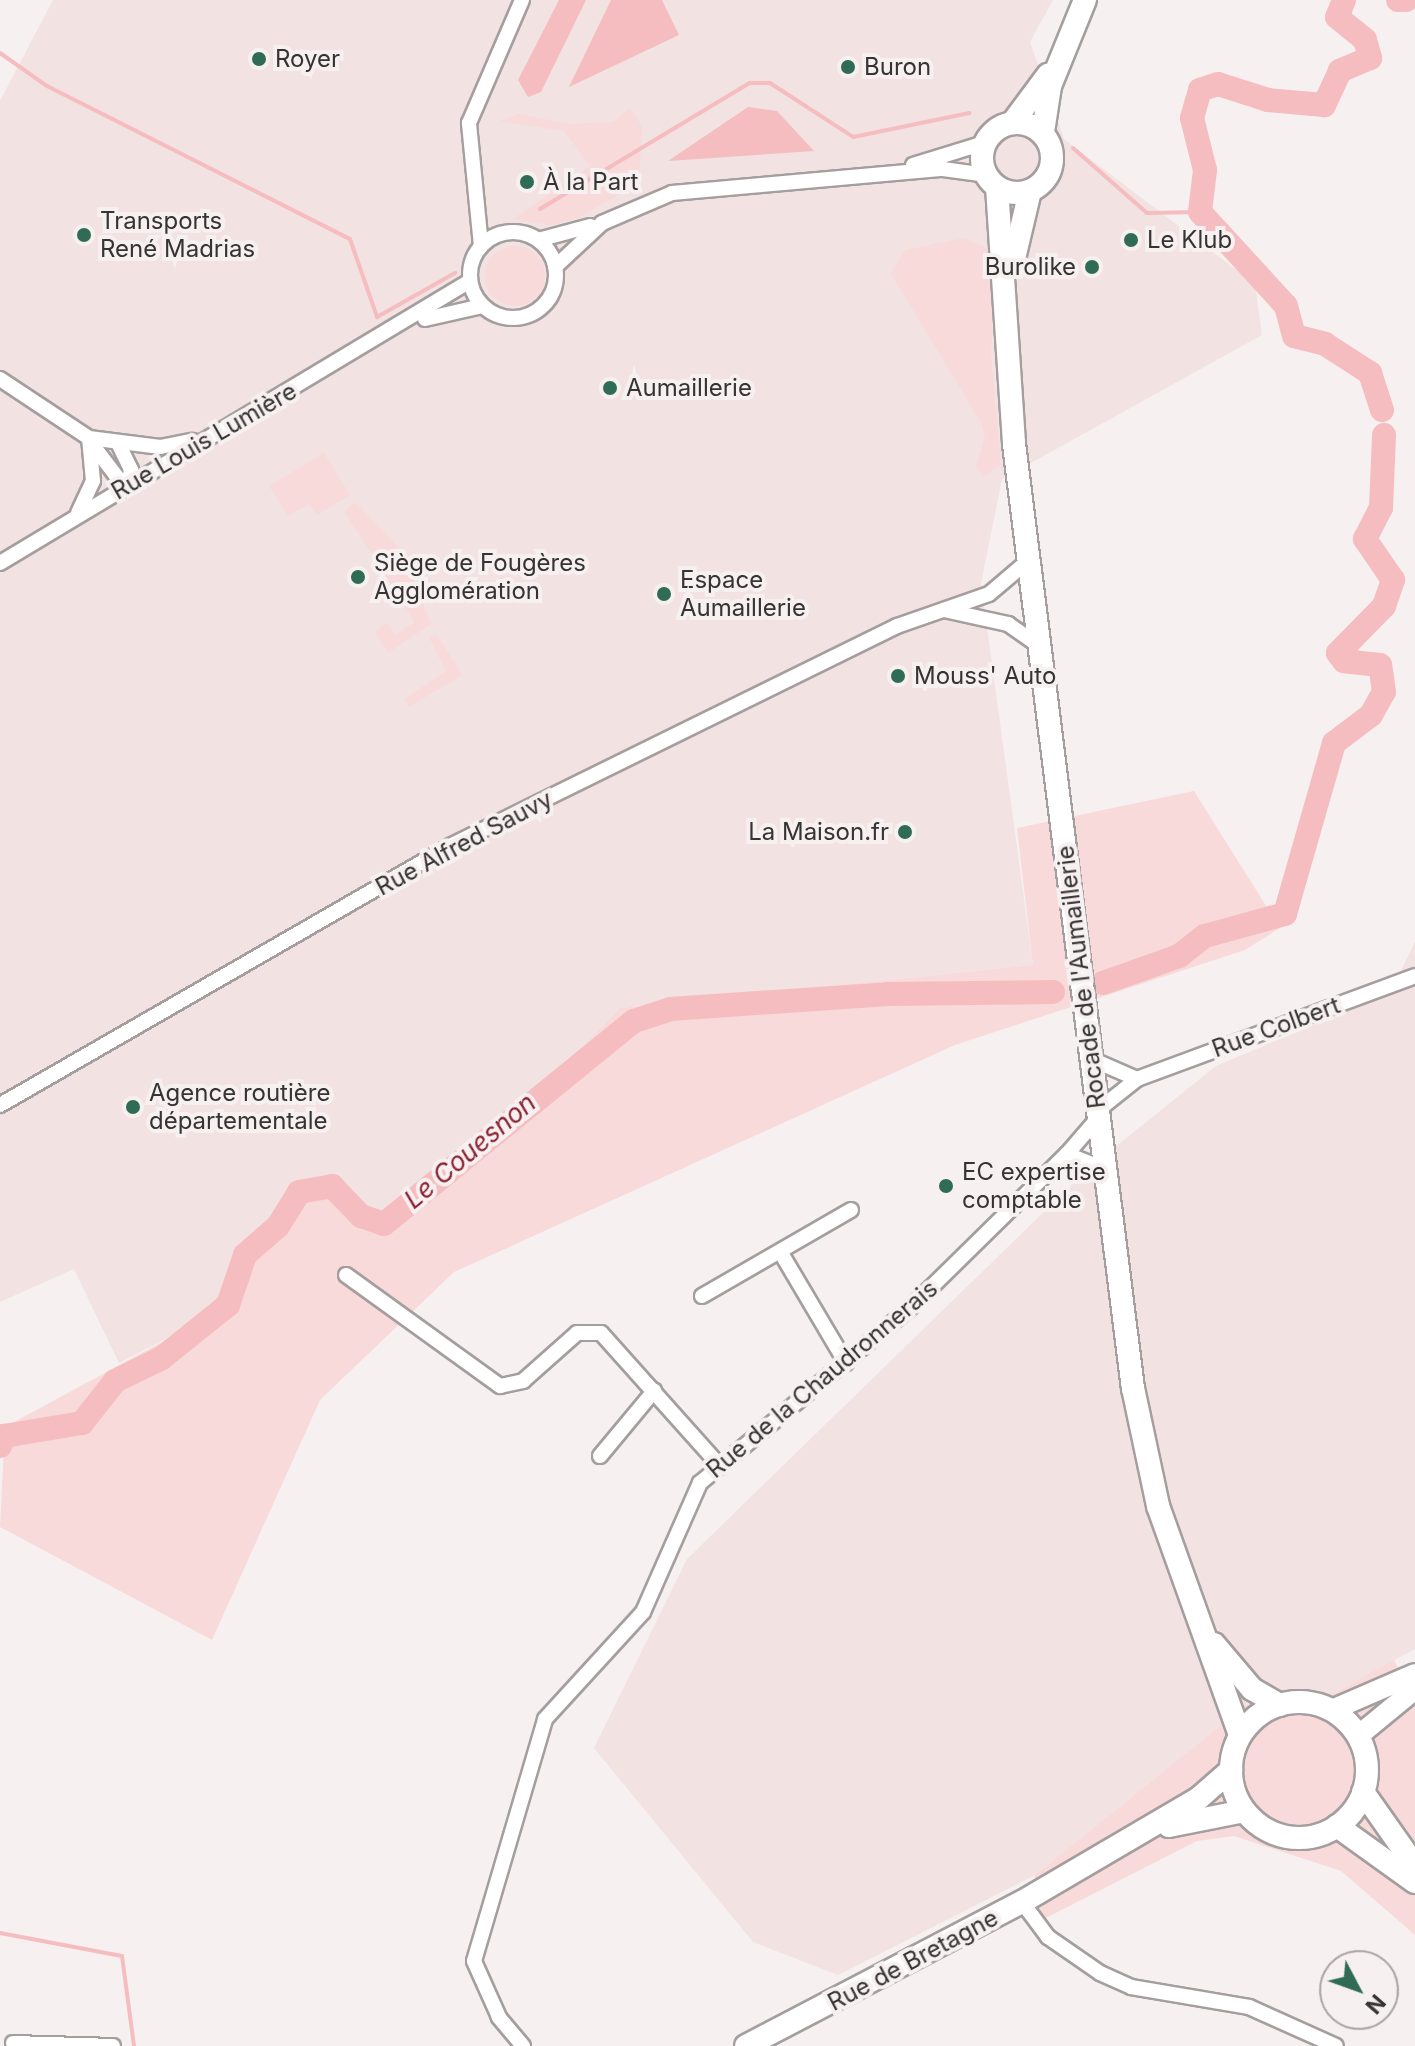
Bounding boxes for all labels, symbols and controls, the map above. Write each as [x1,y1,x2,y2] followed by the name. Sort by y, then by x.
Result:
[275,45,340,73] place label: Royer
[250,50,268,68] marker: Royer
[864,53,931,81] place label: Buron
[839,58,857,76] marker: Buron
[543,168,638,196] place label: À la Part
[518,173,536,191] marker: À la Part
[100,207,255,263] place label: Transports René Madrias
[75,226,93,244] marker: Transports René Madrias
[1147,226,1232,254] place label: Le Klub
[1122,231,1140,249] marker: Le Klub
[985,253,1076,281] place label: Burolike
[1083,258,1101,276] marker: Burolike
[626,374,752,402] place label: Aumaillerie
[106,376,302,506] street label: Rue Louis Lumière
[601,379,619,397] marker: Aumaillerie
[374,549,586,605] place label: Siège de Fougères Agglomération
[680,566,806,622] place label: Espace Aumaillerie
[349,568,367,586] marker: Siège de Fougères Agglomération
[655,585,673,603] marker: Espace Aumaillerie
[914,662,1056,690] place label: Mouss' Auto
[889,667,907,685] marker: Mouss' Auto
[371,784,557,902] street label: Rue Alfred Sauvy
[748,818,889,846] place label: La Maison.fr
[896,823,914,841] marker: La Maison.fr
[1051,844,1111,1110] street label: Rocade de l'Aumaillerie
[1208,991,1344,1063] street label: Rue Colbert
[149,1079,330,1135] place label: Agence routière départementale
[398,1087,542,1215] water label: Le Couesnon
[124,1098,142,1116] marker: Agence routière départementale
[962,1158,1106,1214] place label: EC expertise comptable
[937,1177,955,1195] marker: EC expertise comptable
[701,1274,943,1484] street label: Rue de la Chaudronnerais
[823,1903,1003,2017] street label: Rue de Bretagne
[1319,1950,1399,2030] north arrow
[1360,1990,1391,2019] text: N

